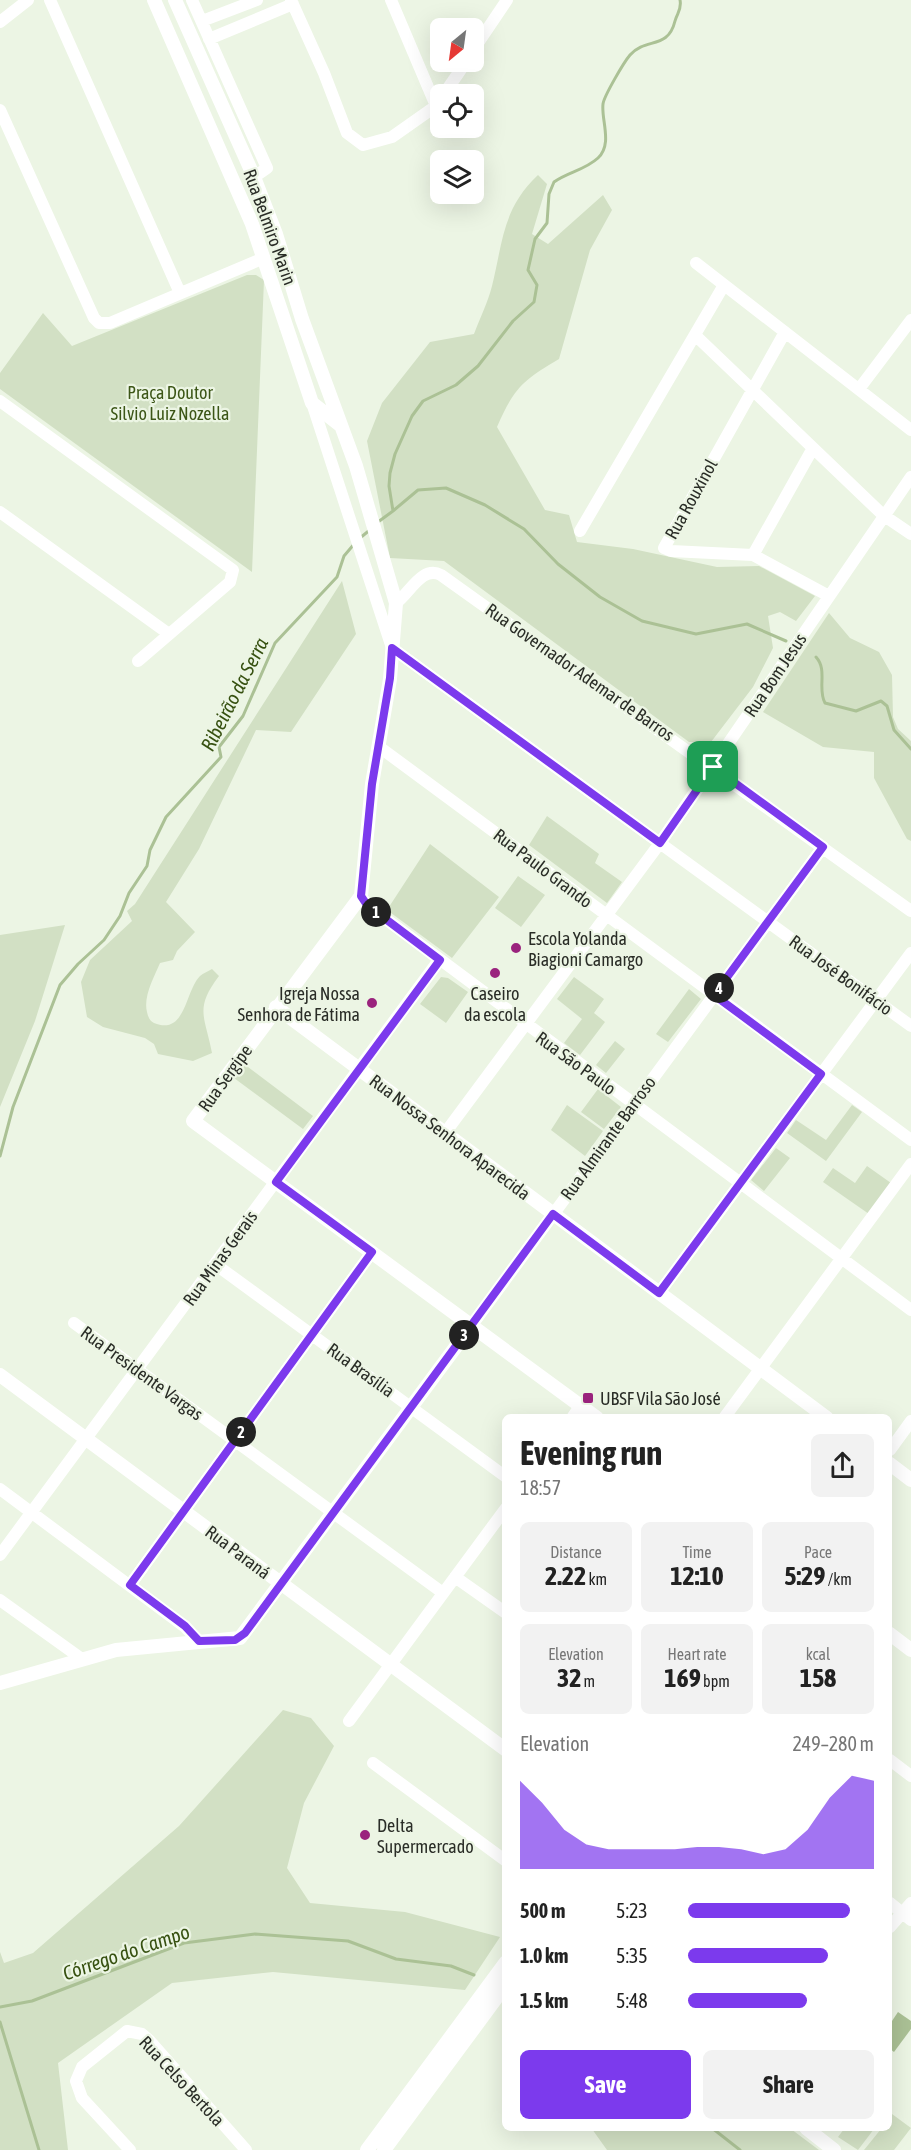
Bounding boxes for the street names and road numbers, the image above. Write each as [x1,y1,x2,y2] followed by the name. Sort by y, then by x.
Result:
[239,166,301,288] street label: Rua Belmiro Marin
[660,455,722,543] street label: Rua Rouxinol
[482,599,678,745] street label: Rua Governador Ademar de Barros
[739,629,811,721] street label: Rua Bom Jesus
[489,824,597,912] street label: Rua Paulo Grando
[785,931,897,1019] street label: Rua José Bonifácio
[532,1027,620,1099] street label: Rua São Paulo
[194,1040,256,1116] street label: Rua Sergipe
[366,1070,534,1204] street label: Rua Nossa Senhora Aparecida
[556,1072,660,1204] street label: Rua Almirante Barroso
[179,1206,261,1310] street label: Rua Minas Gerais
[77,1322,207,1424] street label: Rua Presidente Vargas
[323,1339,399,1401] street label: Rua Brasília
[201,1521,275,1583] street label: Rua Paraná
[135,2032,229,2130] street label: Rua Celso Bertola

